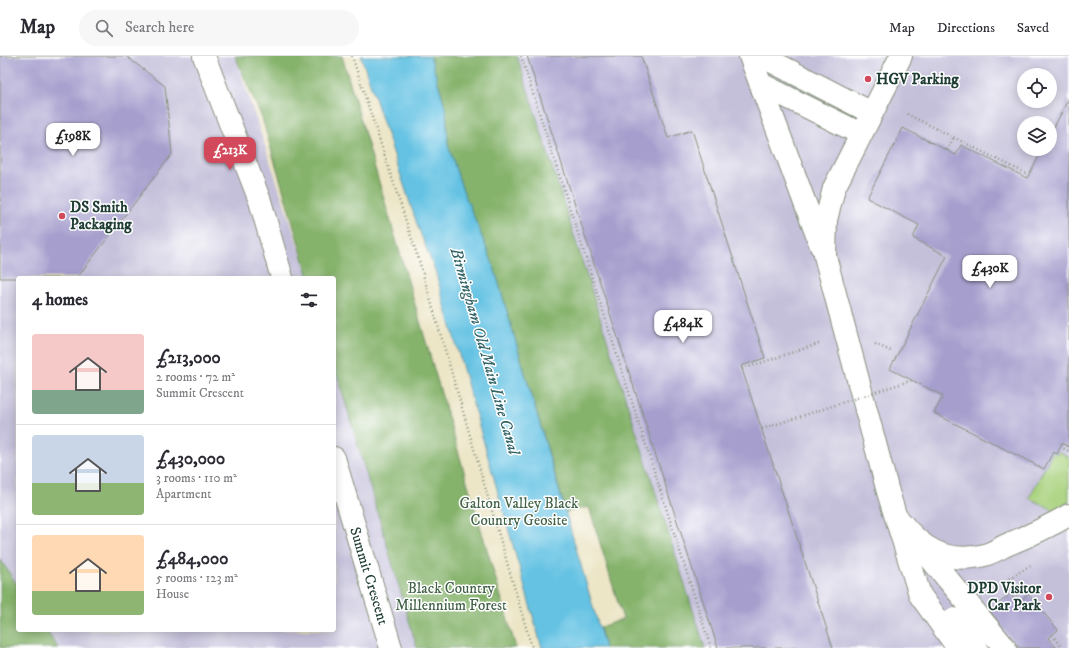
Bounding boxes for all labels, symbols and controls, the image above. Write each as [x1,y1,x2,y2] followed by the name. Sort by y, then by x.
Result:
[79,10,359,46] search box
[20,16,55,39] text: Map
[93,17,115,39] icon: search
[125,18,194,37] text: Search here
[889,19,915,37] text: Map
[937,19,995,37] text: Directions
[1017,19,1049,37] text: Saved
[1017,68,1057,156] map controls
[1017,68,1057,108] button: locate
[876,70,959,89] place label: HGV Parking
[863,74,873,84] marker: HGV Parking
[1017,116,1057,156] button: layers
[45,123,101,157] pin: £198K
[55,128,91,144] text: £198K
[202,137,258,171] pin: £213K
[213,142,247,158] text: £213K
[70,198,132,234] place label: DS Smith Packaging
[57,211,67,221] marker: DS Smith Packaging
[446,245,525,459] water label: Birmingham Old Main Line Canal
[962,255,1018,289] pin: £430K
[971,260,1009,276] text: £430K
[32,289,88,311] text: 4 homes
[298,289,320,311] icon: filters
[655,310,711,344] pin: £484K
[663,315,703,331] text: £484K
[156,347,221,369] text: £213,000
[64,350,112,398] icon: home
[156,369,235,385] text: 2 rooms · 72 m²
[156,385,244,401] text: Summit Crescent
[156,448,225,470] text: £430,000
[64,451,112,499] icon: home
[156,470,237,486] text: 3 rooms · 110 m²
[156,486,211,502] text: Apartment
[459,494,579,530] park label: Galton Valley Black Country Geosite
[345,525,393,627] street label: Summit Crescent
[156,548,228,570] text: £484,000
[64,551,112,599] icon: home
[156,570,238,586] text: 5 rooms · 123 m²
[395,579,507,615] park label: Black Country Millennium Forest
[967,579,1042,615] place label: DPD Visitor Car Park
[156,586,189,602] text: House
[1044,592,1054,602] marker: DPD Visitor Car Park

